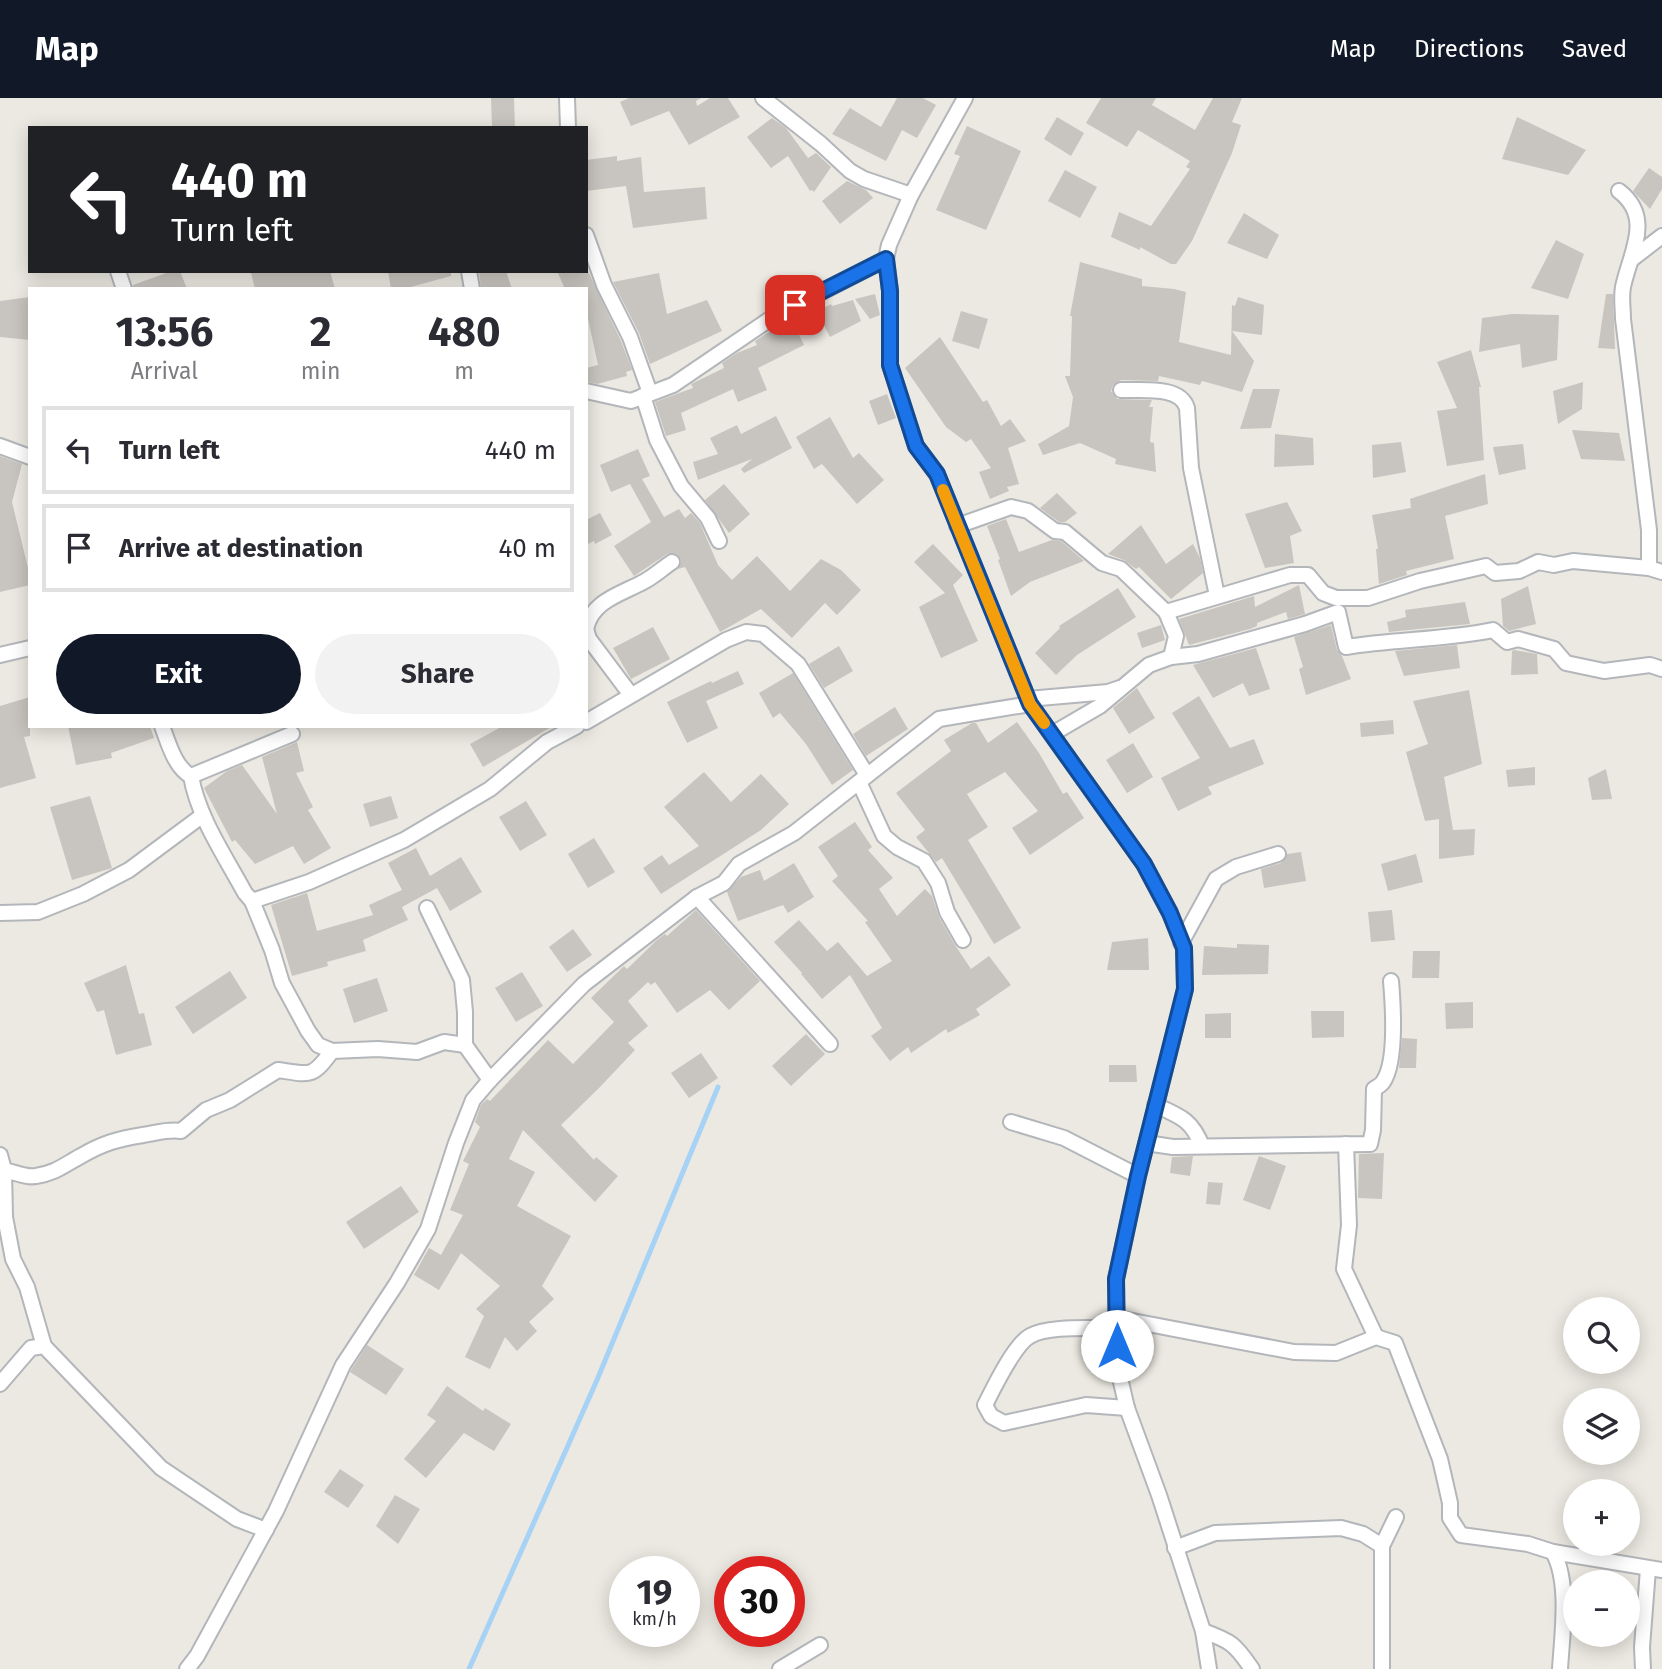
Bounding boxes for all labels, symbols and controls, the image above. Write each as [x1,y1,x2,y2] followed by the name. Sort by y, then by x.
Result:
[35,29,99,69] text: Map
[1330,35,1376,63] text: Map
[1414,35,1524,63] text: Directions
[1562,35,1627,63] text: Saved
[171,151,308,210] text: 440 m
[56,154,147,245] icon: left
[171,211,293,249] text: Turn left
[765,275,825,335] pin
[776,286,814,324] icon: arrive
[115,307,213,357] text: 13:56
[310,307,331,357] text: 2
[428,307,501,357] text: 480
[131,357,198,385] text: Arrival
[301,357,340,385] text: min
[454,357,474,385] text: m
[60,431,98,469] icon: left
[119,435,220,466] text: Turn left
[485,435,556,466] text: 440 m
[60,529,98,567] icon: arrive
[119,533,363,564] text: Arrive at destination
[498,533,556,564] text: 40 m
[56,634,301,714] button: Exit
[315,634,560,714] button: Share
[1563,1297,1640,1647] map controls
[1563,1297,1640,1374] button: search
[1080,1309,1154,1383] position arrow
[1563,1388,1640,1465] button: layers
[1563,1479,1640,1556] button: +
[714,1556,805,1647] speed limit sign: 30
[1563,1570,1640,1647] button: −
[637,1571,672,1613] text: 19
[632,1608,677,1630] text: km/h

